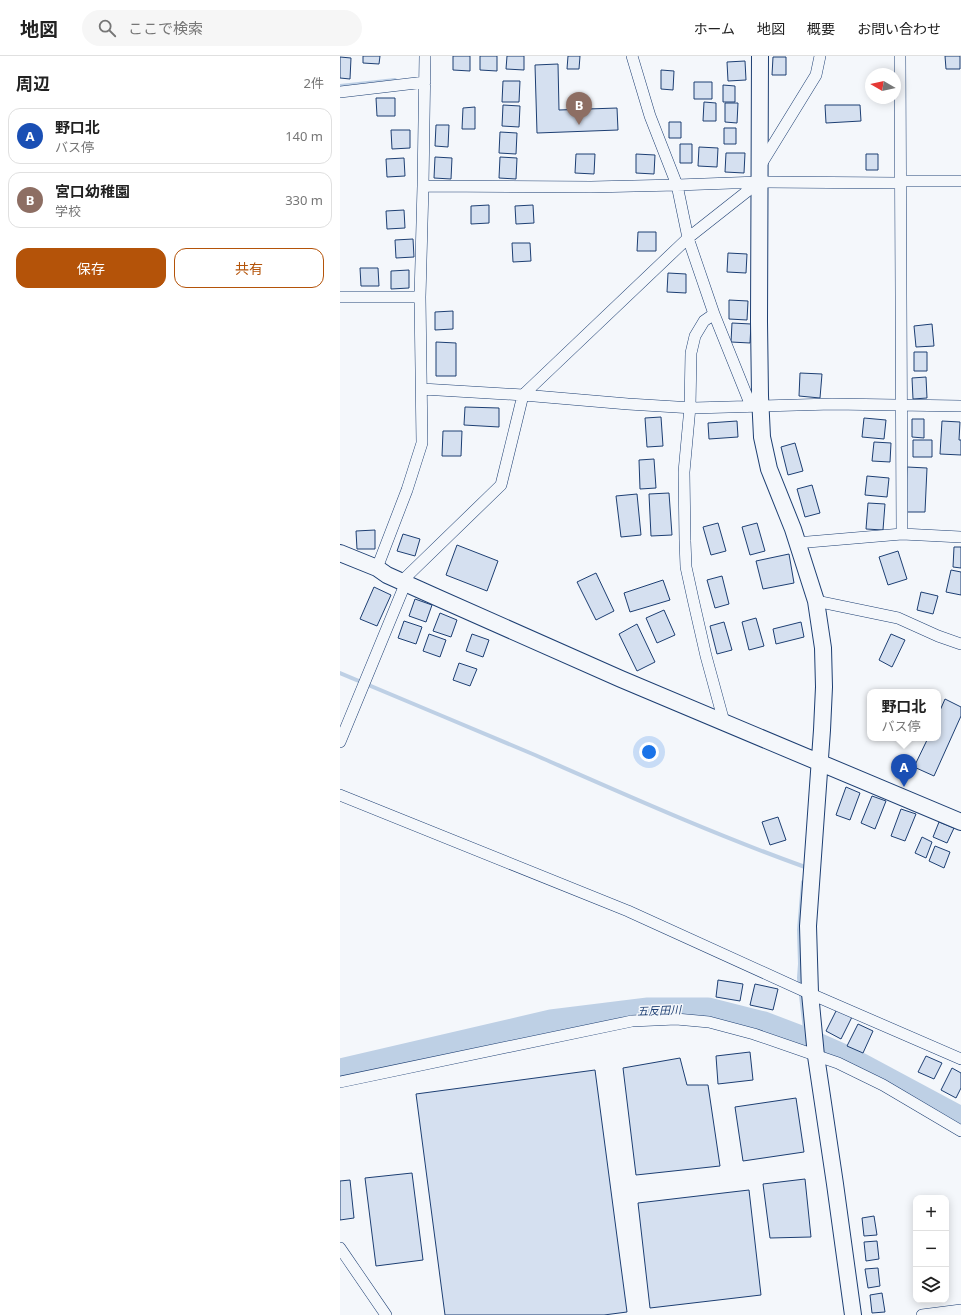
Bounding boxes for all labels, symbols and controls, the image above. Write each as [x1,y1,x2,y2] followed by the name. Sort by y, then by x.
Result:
[82,10,362,46] search box
[20,16,58,42] text: 地図
[96,17,118,39] icon: search
[128,18,203,38] text: ここで検索
[693,19,735,38] text: ホーム
[757,19,785,38] text: 地図
[807,19,835,38] text: 概要
[857,19,941,38] text: お問い合わせ
[865,68,901,104] north arrow
[16,72,50,95] text: 周辺
[304,74,324,92] text: 2件
[566,92,592,125] pin: B
[55,117,100,137] text: 野口北
[26,127,35,145] text: A
[285,127,323,145] text: 140 m
[55,138,94,156] text: バス停
[55,181,130,201] text: 宮口幼稚園
[26,191,34,209] text: B
[285,191,323,209] text: 330 m
[55,202,81,220] text: 学校
[16,248,166,288] button: 保存
[174,248,324,288] button: 共有
[867,689,941,741] popup
[881,696,927,716] text: 野口北
[881,717,921,735] text: バス停
[639,742,659,762] your location
[891,754,917,787] pin: A
[637,1002,682,1018] water label: 五反田川
[913,1195,949,1303] map controls
[913,1195,949,1231] button: +
[913,1231,949,1267] button: −
[913,1267,949,1303] button: layers

